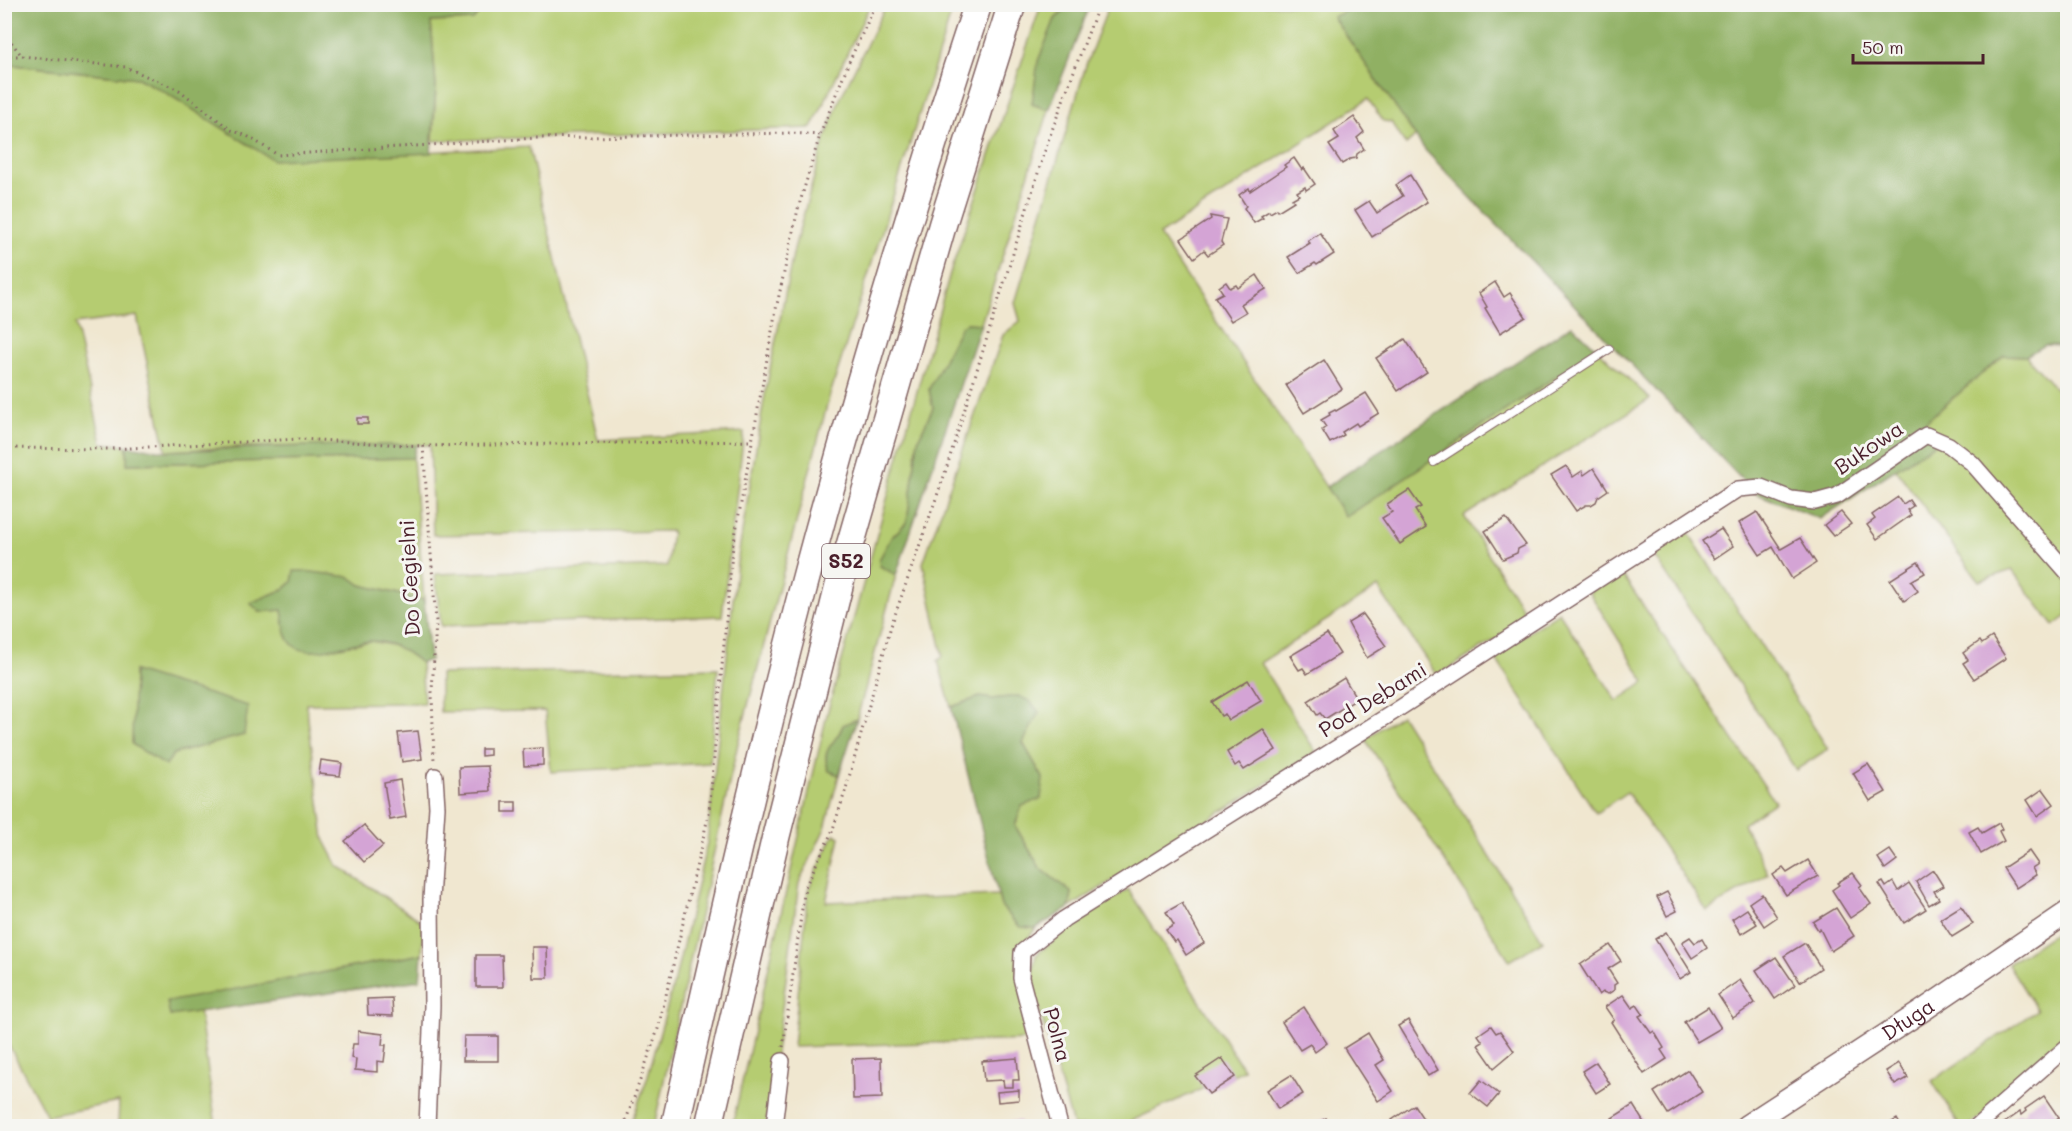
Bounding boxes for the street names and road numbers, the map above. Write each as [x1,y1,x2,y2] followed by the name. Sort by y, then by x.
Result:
[1828,414,1908,480] street label: Bukowa
[392,519,425,637] street label: Do Cegielni
[822,544,870,578] road number: S52
[1313,655,1431,743] street label: Pod Dębami
[1876,991,1939,1046] street label: Długa
[1038,1004,1079,1065] street label: Polna

